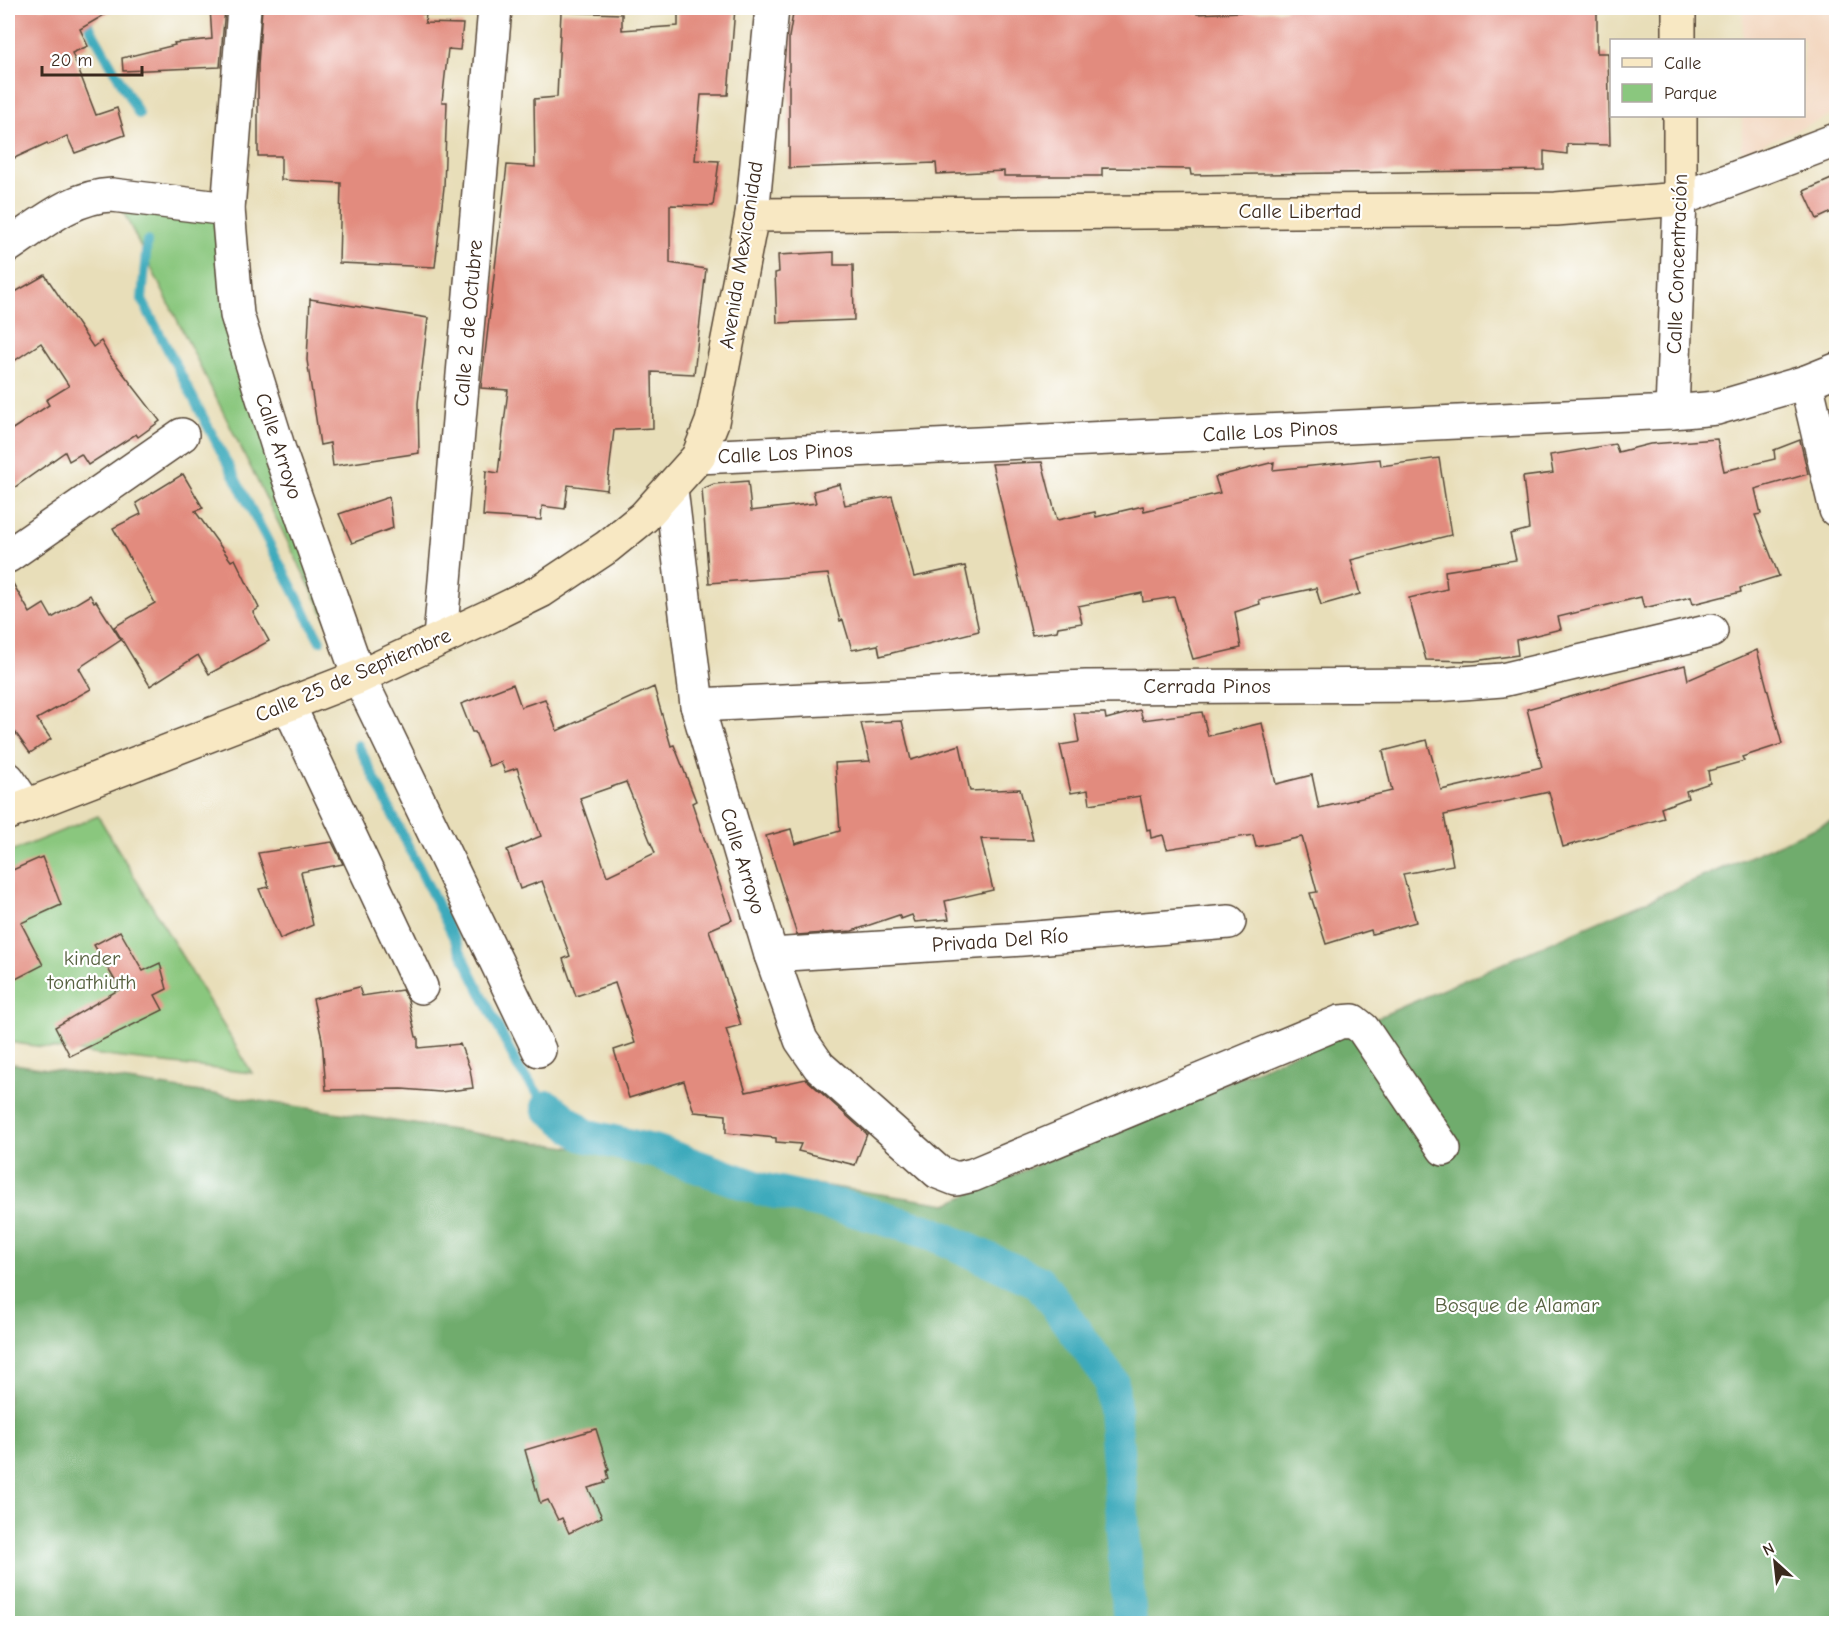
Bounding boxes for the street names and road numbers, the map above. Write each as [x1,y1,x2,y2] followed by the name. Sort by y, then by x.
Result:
[714,159,768,351] street label: Avenida Mexicanidad
[1662,173,1692,355] street label: Calle Concentración
[1238,199,1362,223] street label: Calle Libertad
[449,239,487,407] street label: Calle 2 de Octubre
[251,390,307,502] street label: Calle Arroyo
[1202,415,1338,447] street label: Calle Los Pinos
[717,437,853,469] street label: Calle Los Pinos
[252,623,454,727] street label: Calle 25 de Septiembre
[1143,674,1271,698] street label: Cerrada Pinos
[715,805,771,917] street label: Calle Arroyo
[931,923,1069,957] street label: Privada Del Río

